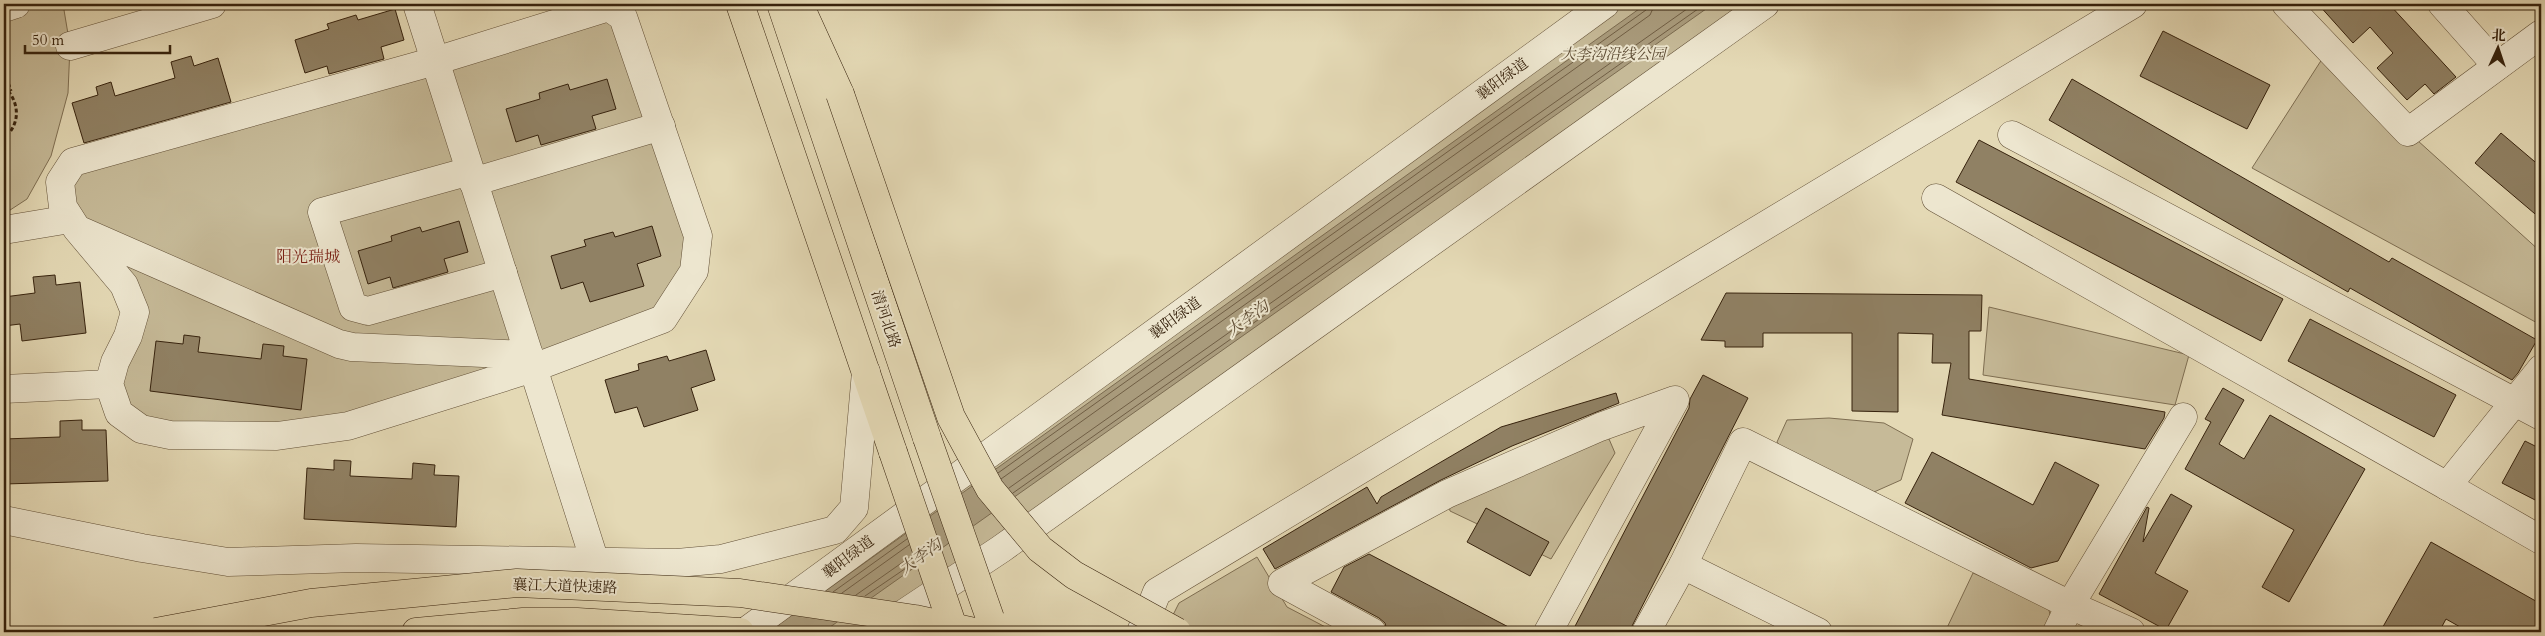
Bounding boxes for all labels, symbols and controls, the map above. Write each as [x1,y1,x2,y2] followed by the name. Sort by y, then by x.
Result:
[25,22,170,54] scale bar
[2472,22,2522,72] north arrow
[2491,26,2506,45] text: 北
[32,30,64,50] text: 50 m
[1560,44,1667,64] park label: 大李沟沿线公园
[1472,53,1532,105] street label: 襄阳绿道
[276,246,340,268] district label: 阳光瑞城
[867,287,905,351] street label: 清河北路
[1145,292,1205,344] street label: 襄阳绿道
[1222,294,1276,342] water label: 大李沟
[818,531,878,583] street label: 襄阳绿道
[895,532,949,580] water label: 大李沟
[512,574,618,598] street label: 襄江大道快速路

